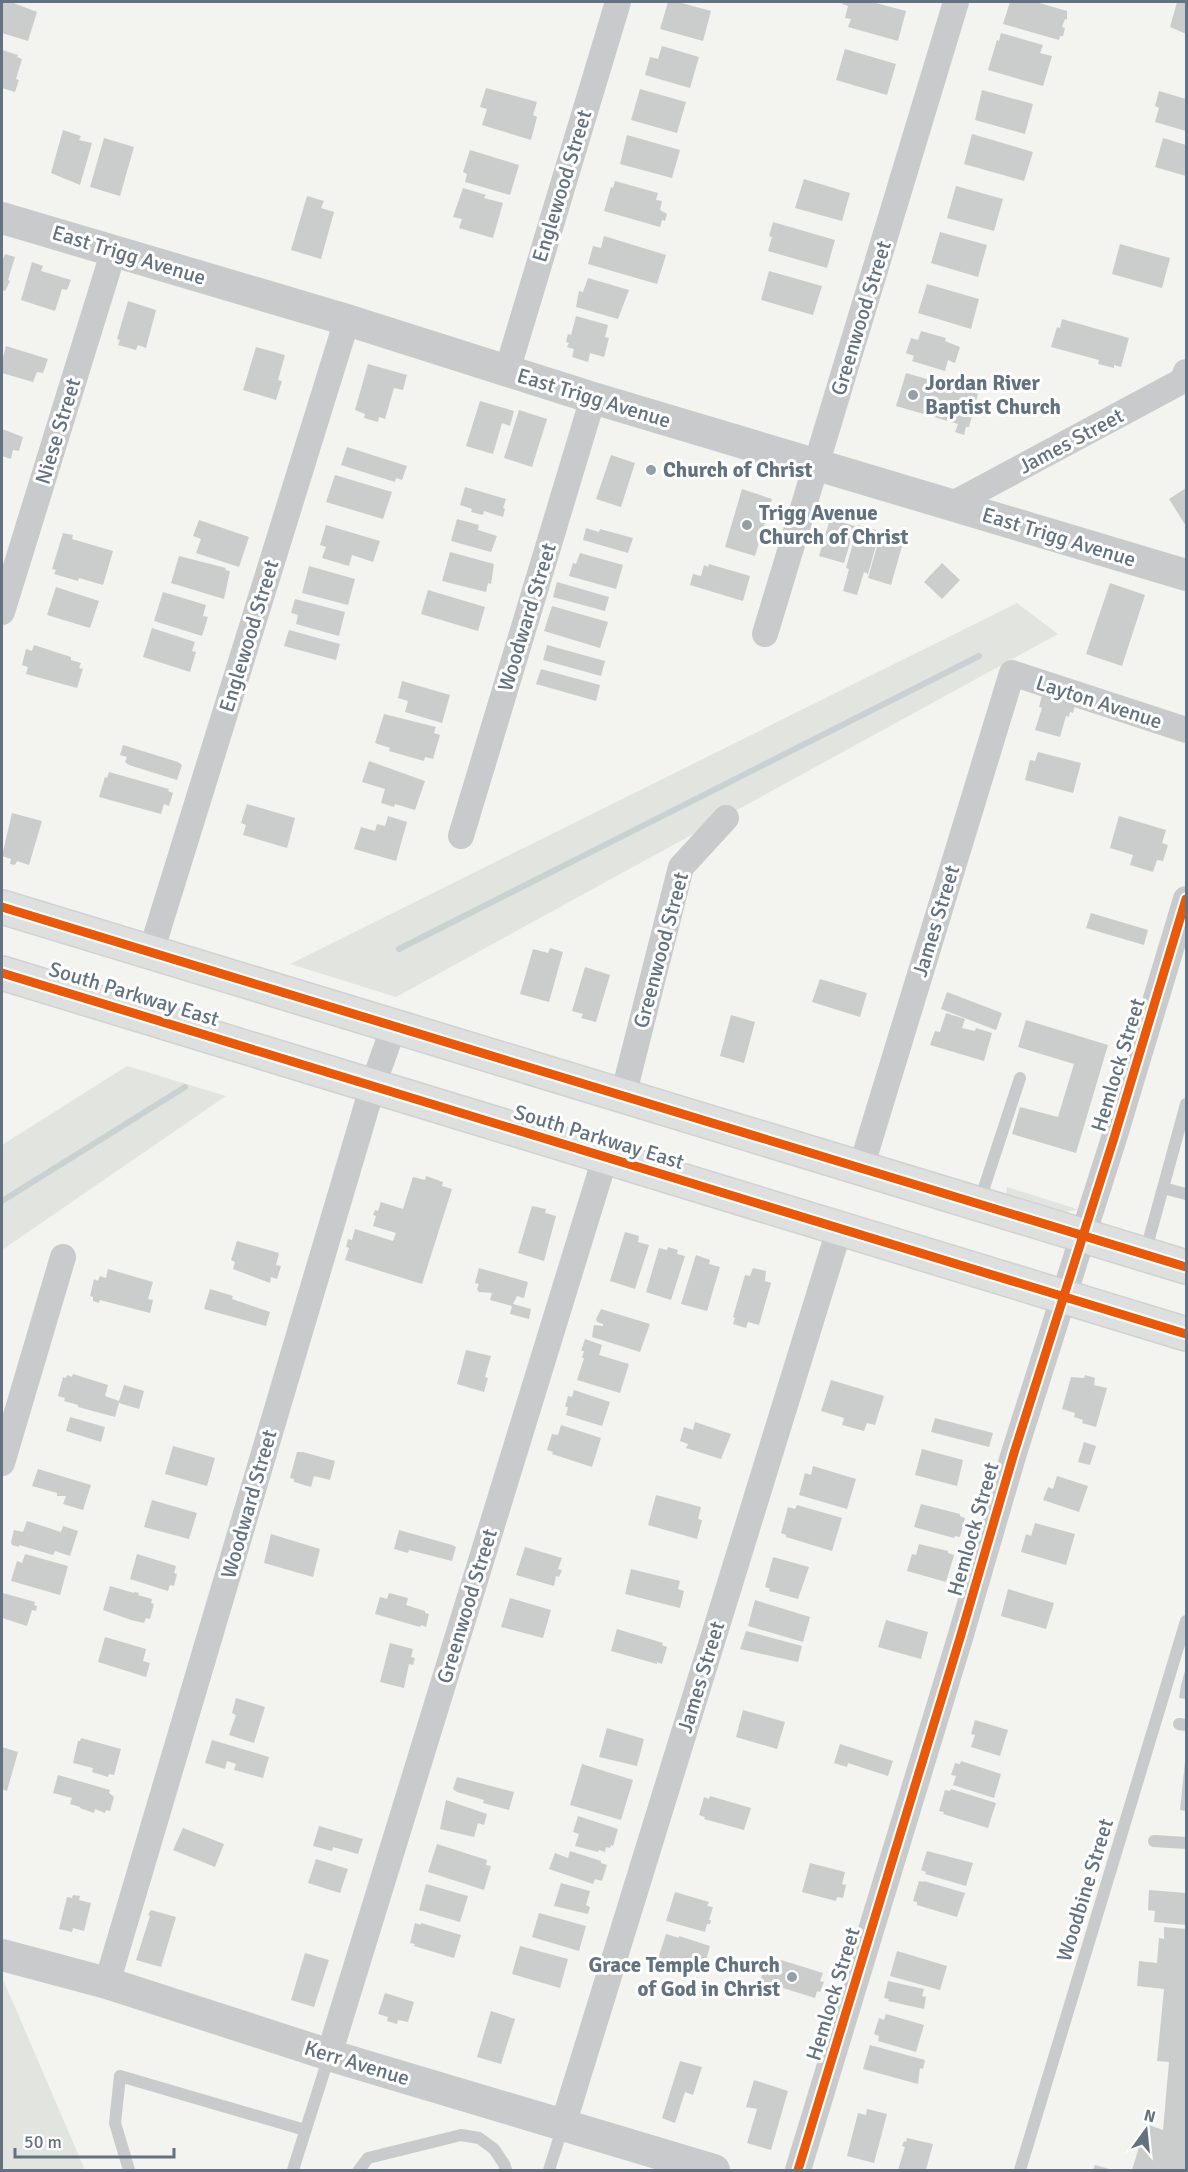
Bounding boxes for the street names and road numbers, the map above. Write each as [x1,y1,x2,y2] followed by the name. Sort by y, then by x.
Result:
[526,107,598,265] street label: Englewood Street
[49,219,209,291] street label: East Trigg Avenue
[825,238,897,398] street label: Greenwood Street
[514,362,674,434] street label: East Trigg Avenue
[30,375,86,487] street label: Niese Street
[1014,402,1128,480] street label: James Street
[979,501,1139,573] street label: East Trigg Avenue
[492,540,562,694] street label: Woodward Street
[213,557,285,715] street label: Englewood Street
[1033,669,1165,735] street label: Layton Avenue
[907,862,965,980] street label: James Street
[628,869,694,1031] street label: Greenwood Street
[46,956,222,1032] street label: South Parkway East
[1085,995,1151,1135] street label: Hemlock Street
[511,1099,687,1175] street label: South Parkway East
[215,1427,283,1581] street label: Woodward Street
[941,1459,1005,1599] street label: Hemlock Street
[431,1526,503,1686] street label: Greenwood Street
[672,1618,730,1736] street label: James Street
[1051,1815,1119,1965] street label: Woodbine Street
[800,1924,866,2064] street label: Hemlock Street
[301,2035,413,2091] street label: Kerr Avenue

